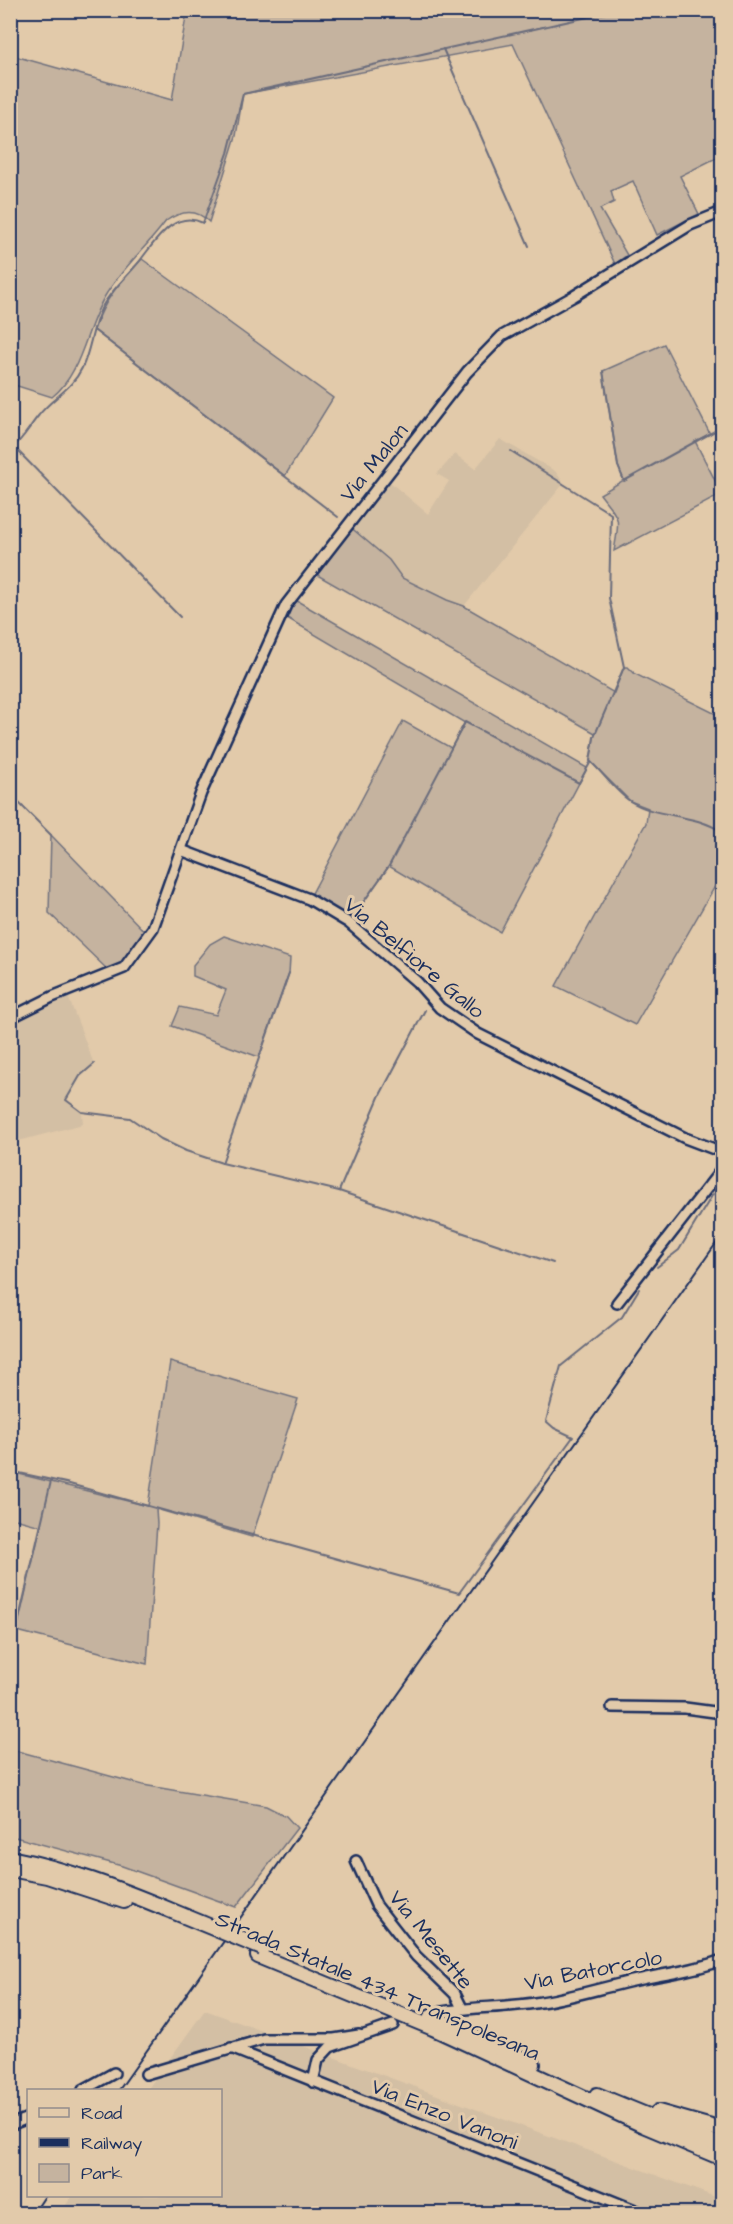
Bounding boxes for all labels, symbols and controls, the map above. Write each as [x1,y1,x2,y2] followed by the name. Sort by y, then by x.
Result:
[333,417,416,509] street label: Via Malon
[337,890,492,1027] street label: Via Belfiore Gallo
[381,1884,481,1996] street label: Via Mesette
[210,1904,544,2069] street label: Strada Statale 434 Transpolesana
[522,1942,665,1999] street label: Via Batorcolo
[366,2071,523,2158] street label: Via Enzo Vanoni
[27,2089,222,2197] legend
[81,2101,122,2126] text: Road
[81,2131,142,2157] text: Railway
[81,2161,123,2186] text: Park

